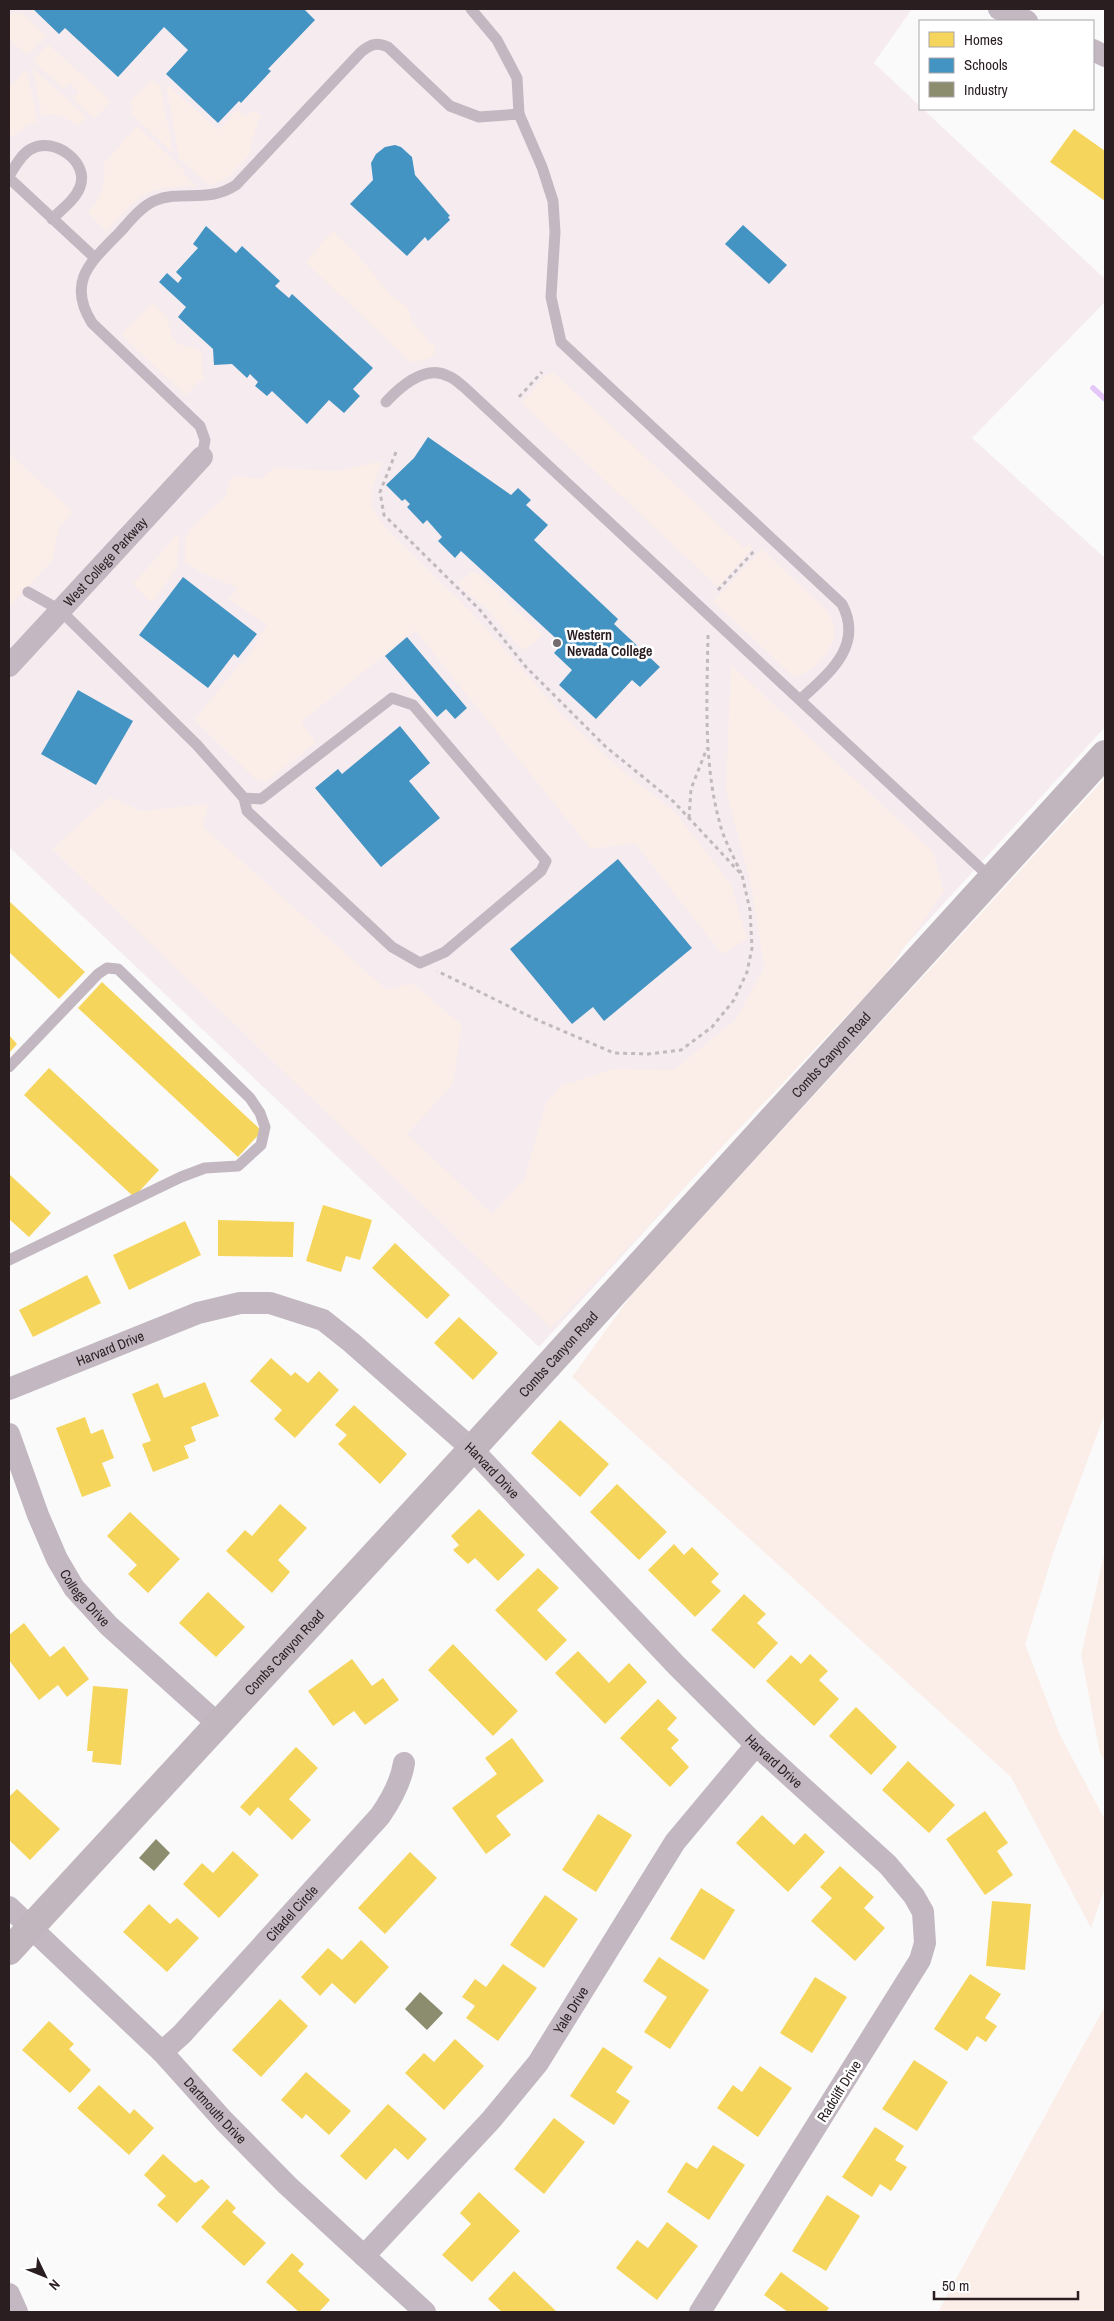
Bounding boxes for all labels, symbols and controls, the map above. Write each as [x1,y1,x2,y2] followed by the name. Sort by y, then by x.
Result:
[919,20,1094,110] legend
[964,29,1003,50] text: Homes
[964,54,1008,75] text: Schools
[964,79,1009,100] text: Industry
[60,513,151,610] street label: West College Parkway
[567,626,653,660] place label: Western Nevada College
[551,637,563,649] marker: Western Nevada College
[787,1008,875,1102] street label: Combs Canyon Road
[515,1308,602,1401] street label: Combs Canyon Road
[74,1327,147,1370] street label: Harvard Drive
[461,1438,523,1503] street label: Harvard Drive
[56,1566,114,1630] street label: College Drive
[240,1606,328,1699] street label: Combs Canyon Road
[741,1730,806,1792] street label: Harvard Drive
[262,1881,322,1945] street label: Citadel Circle
[549,1983,592,2037] street label: Yale Drive
[813,2057,865,2125] street label: Radcliff Drive
[180,2074,250,2148] street label: Dartmouth Drive
[20,2251,70,2301] north arrow
[934,2268,1078,2300] scale bar
[942,2275,969,2296] text: 50 m
[45,2276,64,2294] text: N

